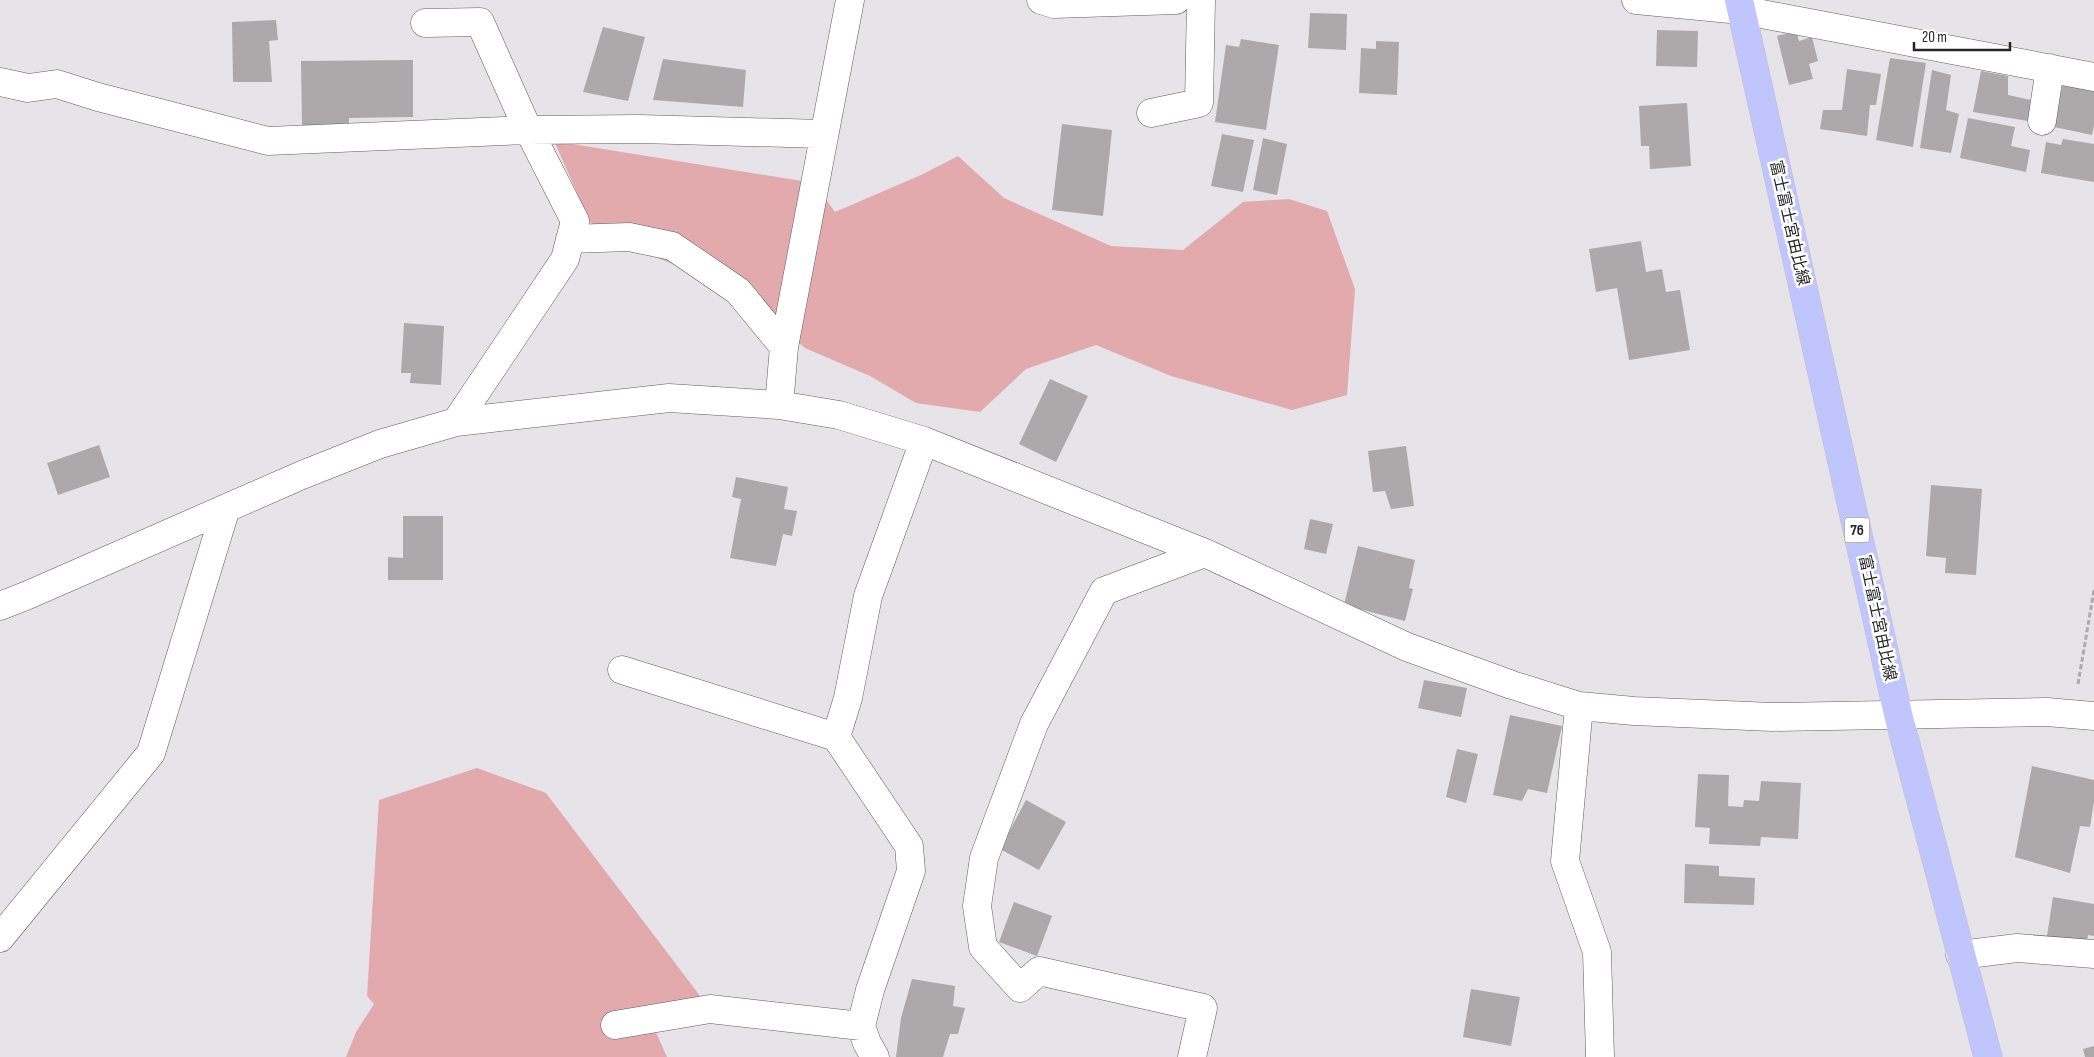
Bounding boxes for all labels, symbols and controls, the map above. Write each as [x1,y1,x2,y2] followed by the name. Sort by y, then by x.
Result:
[1914,20,2010,52] scale bar
[1922,28,1947,47] text: 20 m
[1765,158,1813,288] street label: 富士富士宮由比線
[1844,518,1870,542] road number: 76
[1854,553,1900,683] street label: 富士富士宮由比線

